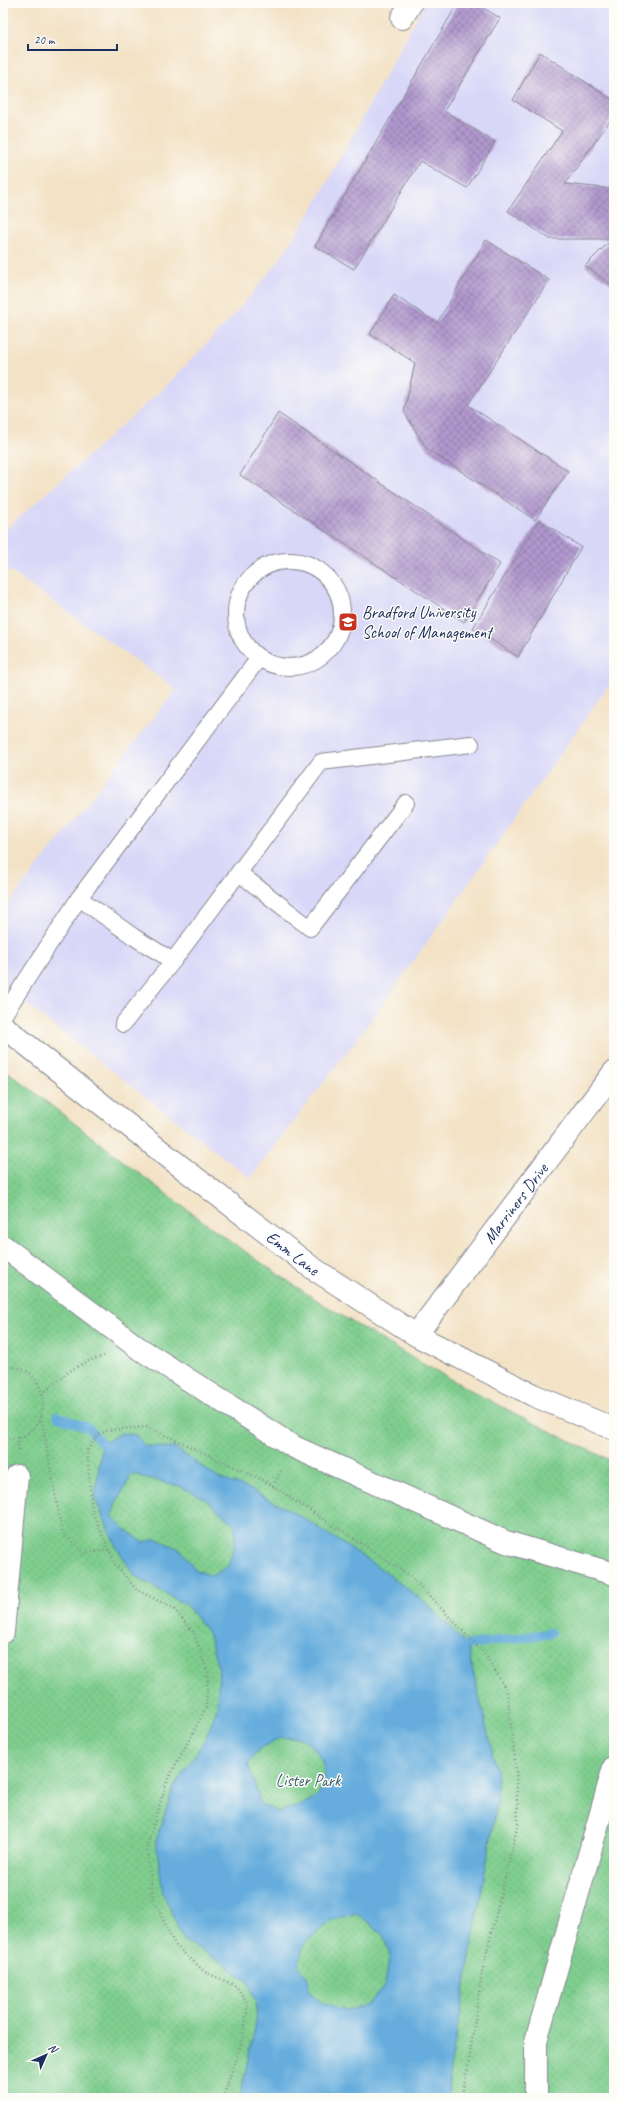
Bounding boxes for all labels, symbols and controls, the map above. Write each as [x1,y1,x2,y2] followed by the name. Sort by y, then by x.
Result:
[28,26,117,52] scale bar
[34,32,56,48] text: 20 m
[362,602,494,643] place label: Bradford University School of Management
[337,611,359,633] school or university icon: Bradford University School of Management
[479,1158,553,1248] street label: Marriners Drive
[262,1226,324,1281] street label: Emm Lane
[276,1770,342,1791] park label: Lister Park
[26,2035,66,2075] north arrow
[46,2041,62,2057] text: N

